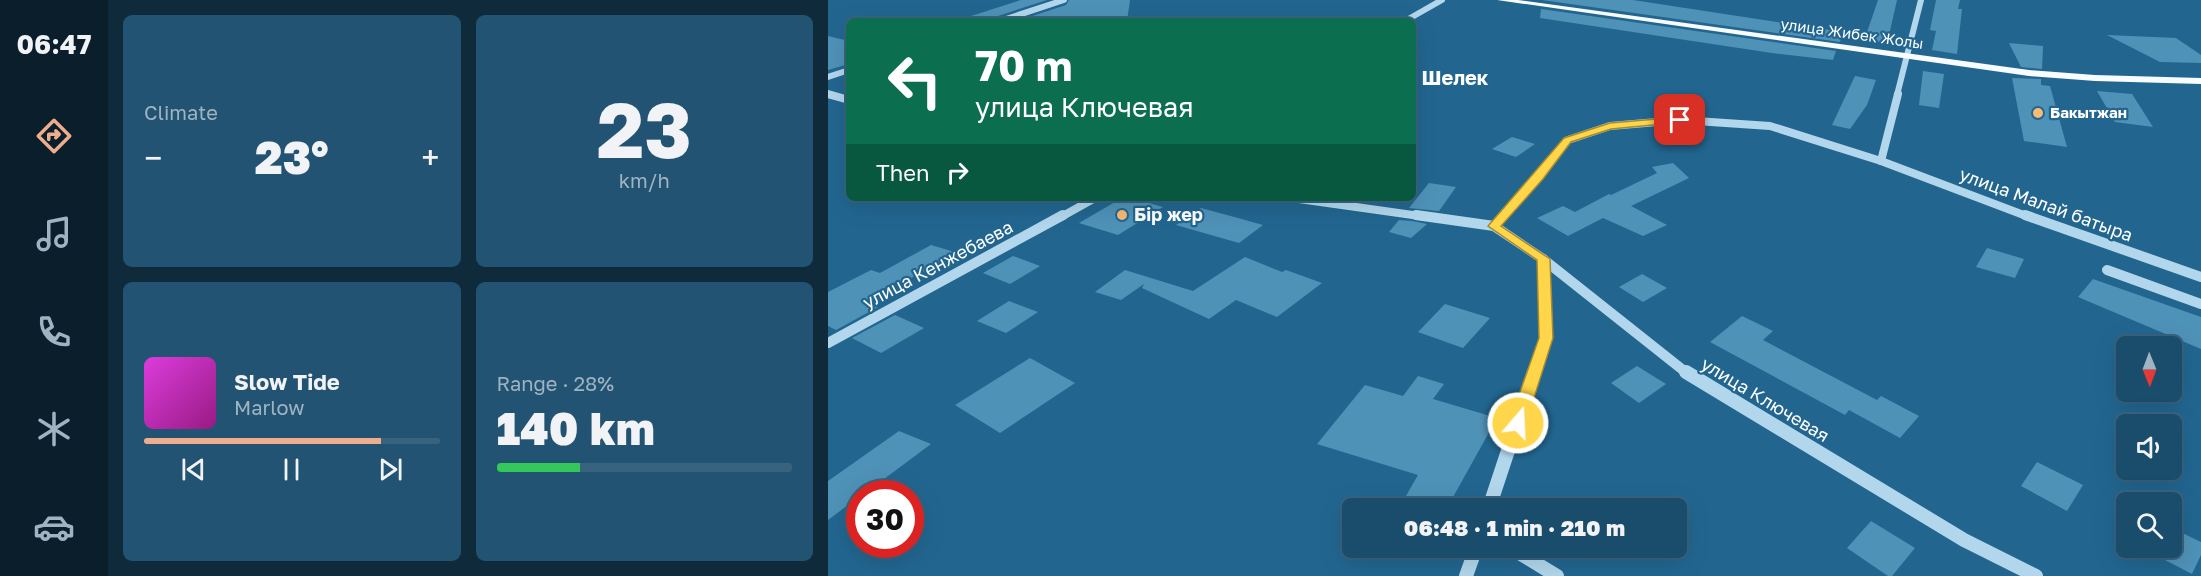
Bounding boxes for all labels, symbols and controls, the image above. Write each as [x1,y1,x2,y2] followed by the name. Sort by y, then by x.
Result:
[1780,14,1925,52] street label: улица Жибек Жолы
[17,28,91,60] text: 06:47
[975,40,1072,90] text: 70 m
[876,42,954,120] icon: left
[1422,65,1489,89] district label: Шелек
[597,82,692,175] text: 23
[975,91,1194,123] text: улица Ключевая
[1654,94,1705,145] pin
[144,100,218,124] text: Climate
[1663,103,1696,136] icon: arrive
[2050,103,2127,121] place label: Бакытжан
[2031,106,2045,120] marker: Бакытжан
[33,115,75,157] icon: directions
[255,130,329,184] text: 23°
[144,138,162,177] text: −
[421,138,440,177] text: +
[941,156,974,189] icon: right
[876,159,929,186] text: Then
[1957,162,2136,246] street label: улица Малай батыра
[619,168,670,192] text: km/h
[1134,203,1203,225] place label: Бір жер
[1115,208,1129,222] marker: Бір жер
[33,213,75,255] icon: music
[859,215,1016,313] street label: улица Кенжебаева
[33,311,75,353] icon: phone
[2116,336,2182,402] north arrow
[2116,336,2182,558] map controls
[1697,352,1834,446] street label: улица Ключевая
[234,368,340,395] text: Slow Tide
[497,371,614,395] text: Range · 28%
[1486,391,1550,455] position arrow
[234,395,305,419] text: Marlow
[497,401,655,455] text: 140 km
[33,408,75,450] icon: climate
[2116,414,2182,480] button: sound
[177,453,210,486] icon: previous
[275,453,308,486] icon: pause
[374,453,407,486] icon: next
[846,480,924,558] speed limit sign: 30
[2116,492,2182,558] button: search
[33,506,75,548] icon: car
[1404,514,1625,541] text: 06:48 · 1 min · 210 m

